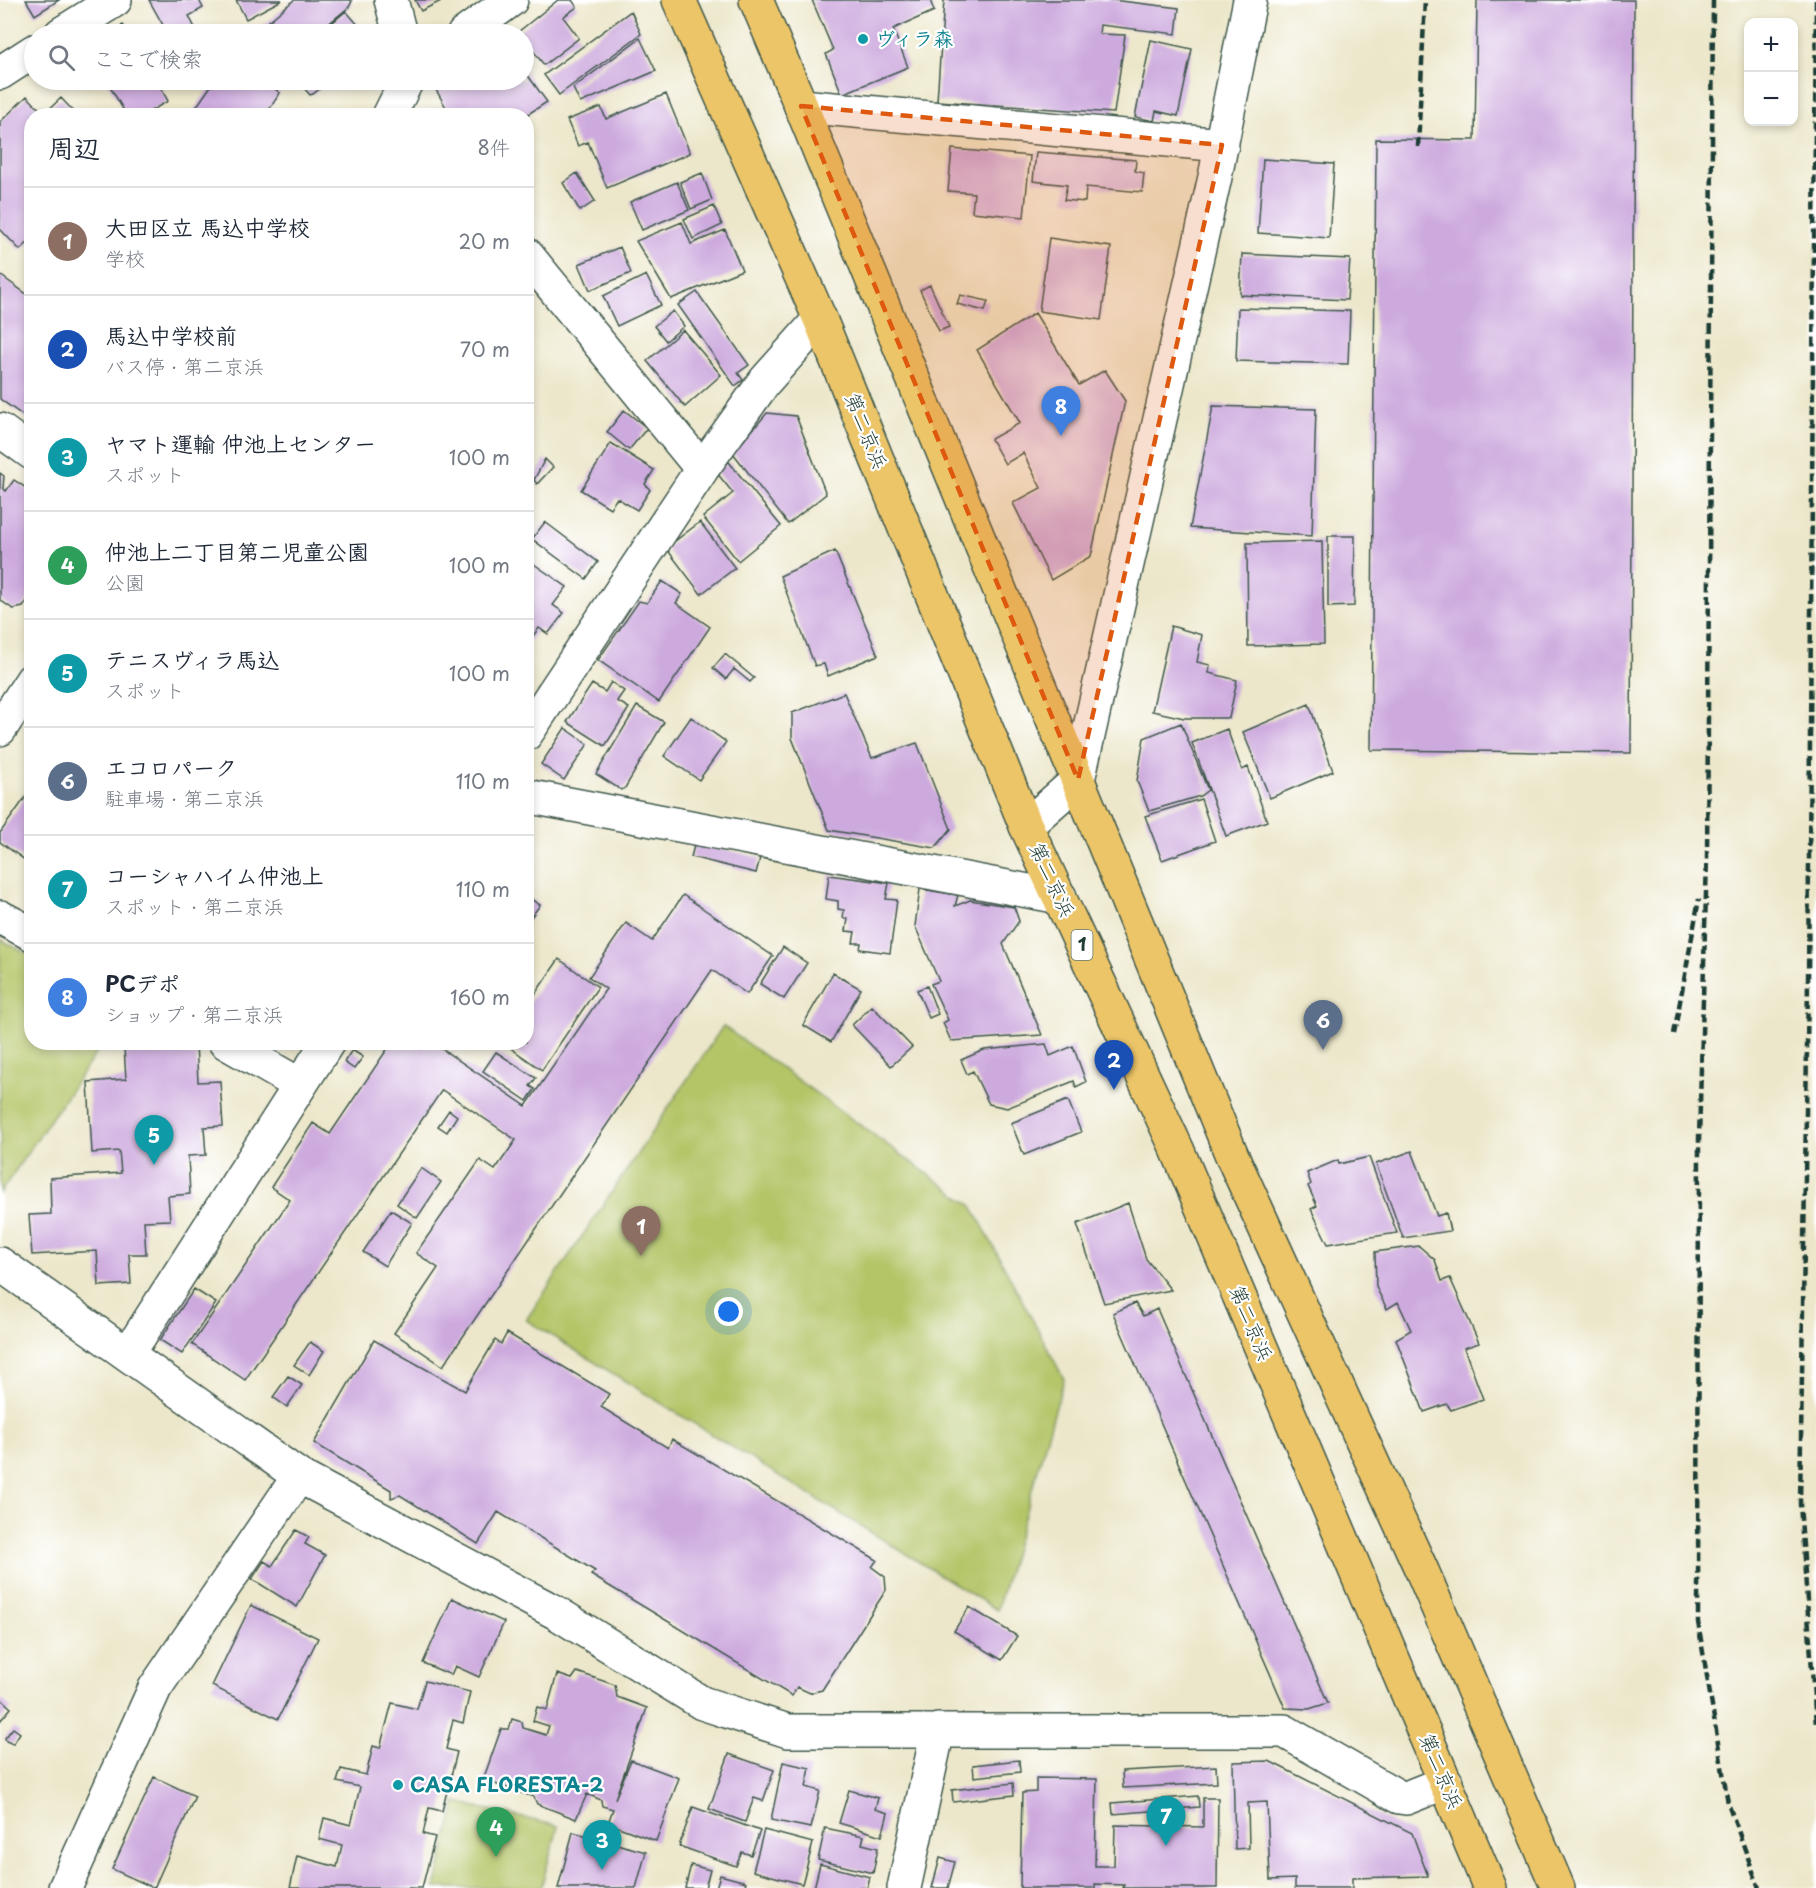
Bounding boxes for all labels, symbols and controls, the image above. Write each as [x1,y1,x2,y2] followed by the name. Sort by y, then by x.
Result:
[1744,18,1798,126] map controls
[1744,18,1798,72] button: +
[875,23,953,53] place label: ヴィラ森
[24,24,534,90] search box
[856,32,870,46] marker: ヴィラ森
[45,41,78,74] icon: search
[93,41,203,74] text: ここで検索
[1744,72,1798,126] button: −
[48,128,100,167] text: 周辺
[478,132,510,162] text: 8件
[105,210,310,243] text: 大田区立 馬込中学校
[63,226,72,256] text: 1
[458,226,510,256] text: 20 m
[105,243,145,273] text: 学校
[105,318,237,351] text: 馬込中学校前
[60,334,75,364] text: 2
[460,334,510,364] text: 70 m
[105,351,264,381] text: バス停 · 第二京浜
[1042,386,1080,436] pin: 8
[838,388,896,473] street label: 第二京浜
[105,426,376,459] text: ヤマト運輸 仲池上センター
[61,442,74,472] text: 3
[449,442,510,472] text: 100 m
[105,459,185,489] text: スポット
[105,534,369,567] text: 仲池上二丁目第二児童公園
[61,550,74,580] text: 4
[449,550,510,580] text: 100 m
[105,567,145,597] text: 公園
[105,642,279,675] text: テニスヴィラ馬込
[61,658,74,688] text: 5
[449,658,510,688] text: 100 m
[105,675,185,705] text: スポット
[105,750,237,783] text: エコロパーク
[60,766,75,796] text: 6
[456,766,510,796] text: 110 m
[105,783,264,813] text: 駐車場 · 第二京浜
[1022,837,1083,922] street label: 第二京浜
[105,858,324,891] text: コーシャハイム仲池上
[62,874,73,904] text: 7
[456,874,510,904] text: 110 m
[105,891,284,921] text: スポット · 第二京浜
[1072,930,1092,960] road number: 1
[105,966,180,999] text: PCデポ
[61,982,74,1012] text: 8
[450,982,510,1012] text: 160 m
[105,999,283,1029] text: ショップ · 第二京浜
[1304,1000,1342,1050] pin: 6
[1094,1040,1134,1090] pin: 2
[134,1116,174,1165] pin: 5
[622,1206,660,1256] pin: 1
[1222,1280,1281,1365] street label: 第二京浜
[714,1297,743,1326] your location
[1412,1728,1471,1813] street label: 第二京浜
[410,1769,603,1799] place label: CASA FLORESTA-2
[391,1778,405,1792] marker: CASA FLORESTA-2
[1146,1796,1186,1846] pin: 7
[476,1808,516,1857] pin: 4
[582,1820,622,1870] pin: 3

